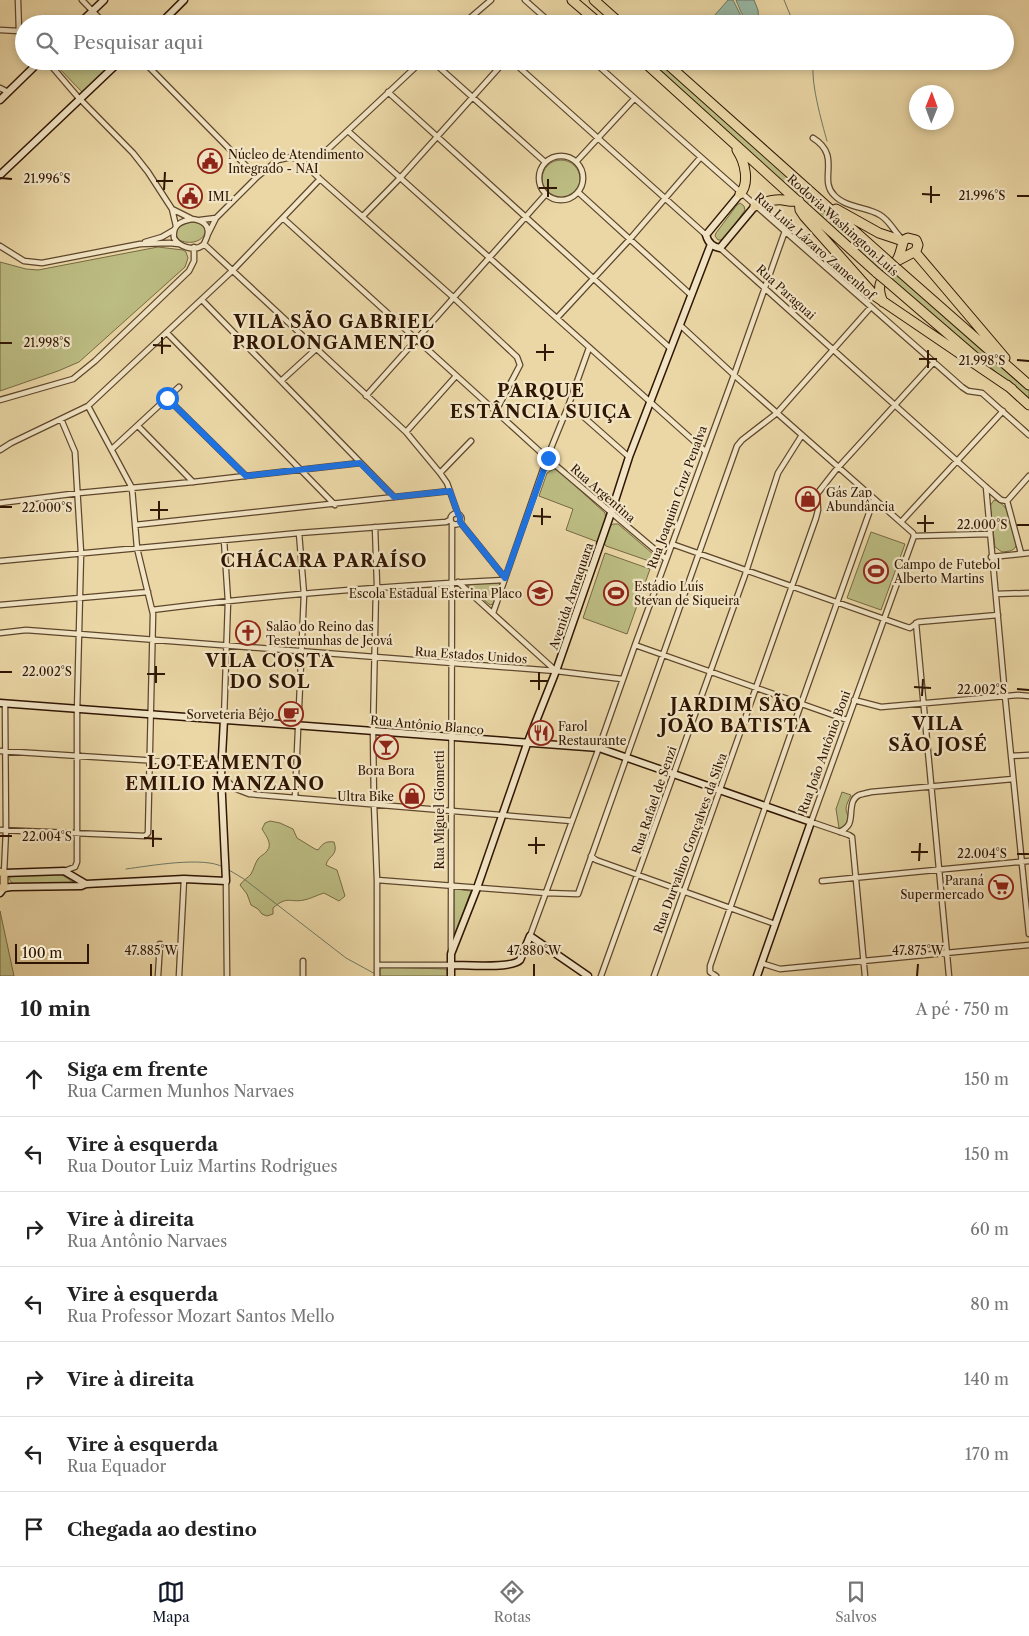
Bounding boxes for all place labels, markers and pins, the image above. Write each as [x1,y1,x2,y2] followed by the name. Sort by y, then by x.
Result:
[228,147,364,176] place label: Núcleo de Atendimento Integrado - NAI
[197,148,223,174] public building icon: Núcleo de Atendimento Integrado - NAI
[177,183,203,209] public building icon: IML
[208,189,233,204] place label: IML
[825,485,895,514] place label: Gás Zap Abundância
[795,486,821,512] shop icon: Gás Zap Abundância
[893,557,1001,586] place label: Campo de Futebol Alberto Martins
[863,558,889,584] sports icon: Campo de Futebol Alberto Martins
[634,579,740,608] place label: Estádio Luís Stevan de Siqueira
[527,580,553,606] school or university icon: Escola Estadual Esterina Placo
[603,580,629,606] sports icon: Estádio Luís Stevan de Siqueira
[349,586,522,601] place label: Escola Estadual Esterina Placo
[266,619,393,648] place label: Salão do Reino das Testemunhas de Jeová
[235,620,261,646] church icon: Salão do Reino das Testemunhas de Jeová
[278,701,304,727] cafe icon: Sorveteria Bêjo
[187,707,274,722] place label: Sorveteria Bêjo
[558,719,627,748] place label: Farol Restaurante
[528,720,554,746] restaurant icon: Farol Restaurante
[373,734,399,760] bar icon: Bora Bora
[357,763,415,778] place label: Bora Bora
[399,783,425,809] shop icon: Ultra Bike
[337,789,394,804] place label: Ultra Bike
[900,873,985,902] place label: Paraná Supermercado
[988,874,1014,900] supermarket icon: Paraná Supermercado

